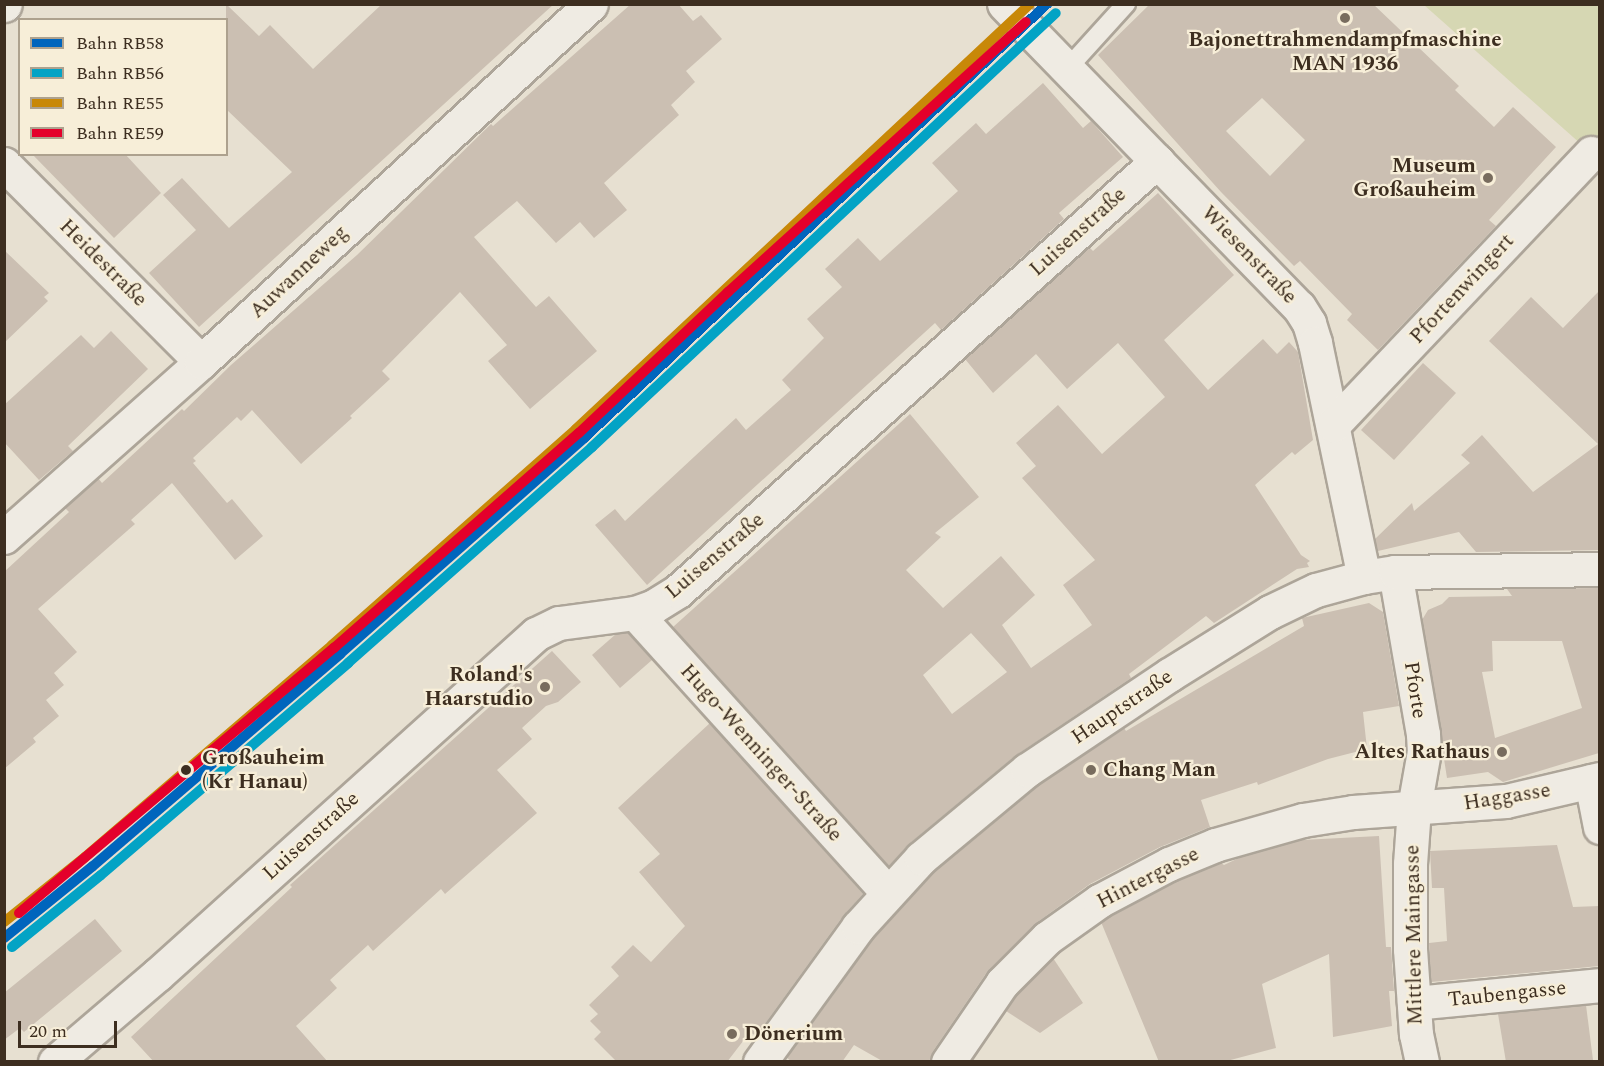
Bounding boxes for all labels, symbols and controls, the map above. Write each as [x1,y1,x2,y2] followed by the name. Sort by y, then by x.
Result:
[1338,11,1352,25] marker: Bajonettrahmendampfmaschine MAN 1936
[18,18,228,156] legend
[1188,27,1502,77] place label: Bajonettrahmendampfmaschine MAN 1936
[76,30,164,57] text: Bahn RB58
[76,60,164,87] text: Bahn RB56
[76,90,164,117] text: Bahn RE55
[76,120,164,147] text: Bahn RE59
[1353,153,1476,203] place label: Museum Großauheim
[1481,171,1495,185] marker: Museum Großauheim
[1025,182,1131,282] street label: Luisenstraße
[1196,201,1302,309] street label: Wiesenstraße
[54,214,152,312] street label: Heidestraße
[245,220,353,324] street label: Auwanneweg
[1405,229,1519,349] street label: Pfortenwingert
[660,507,770,605] street label: Luisenstraße
[675,659,847,847] street label: Hugo-Wenninger-Straße
[1398,660,1432,720] street label: Pforte
[425,662,533,712] place label: Roland's Haarstudio
[1067,664,1177,750] street label: Hauptstraße
[538,680,552,694] marker: Roland's Haarstudio
[1355,739,1490,765] place label: Altes Rathaus
[202,745,325,795] place label: Großauheim (Kr Hanau)
[1495,745,1509,759] marker: Altes Rathaus
[1103,757,1216,783] place label: Chang Man
[175,759,197,781] marker: Großauheim (Kr Hanau)
[1084,763,1098,777] marker: Chang Man
[1462,778,1552,816] street label: Haggasse
[258,786,364,886] street label: Luisenstraße
[1093,841,1203,915] street label: Hintergasse
[1400,845,1428,1025] street label: Mittlere Maingasse
[1446,975,1568,1013] street label: Taubengasse
[21,1009,120,1047] scale bar
[29,1018,67,1045] text: 20 m
[744,1021,843,1047] place label: Dönerium
[725,1027,739,1041] marker: Dönerium

